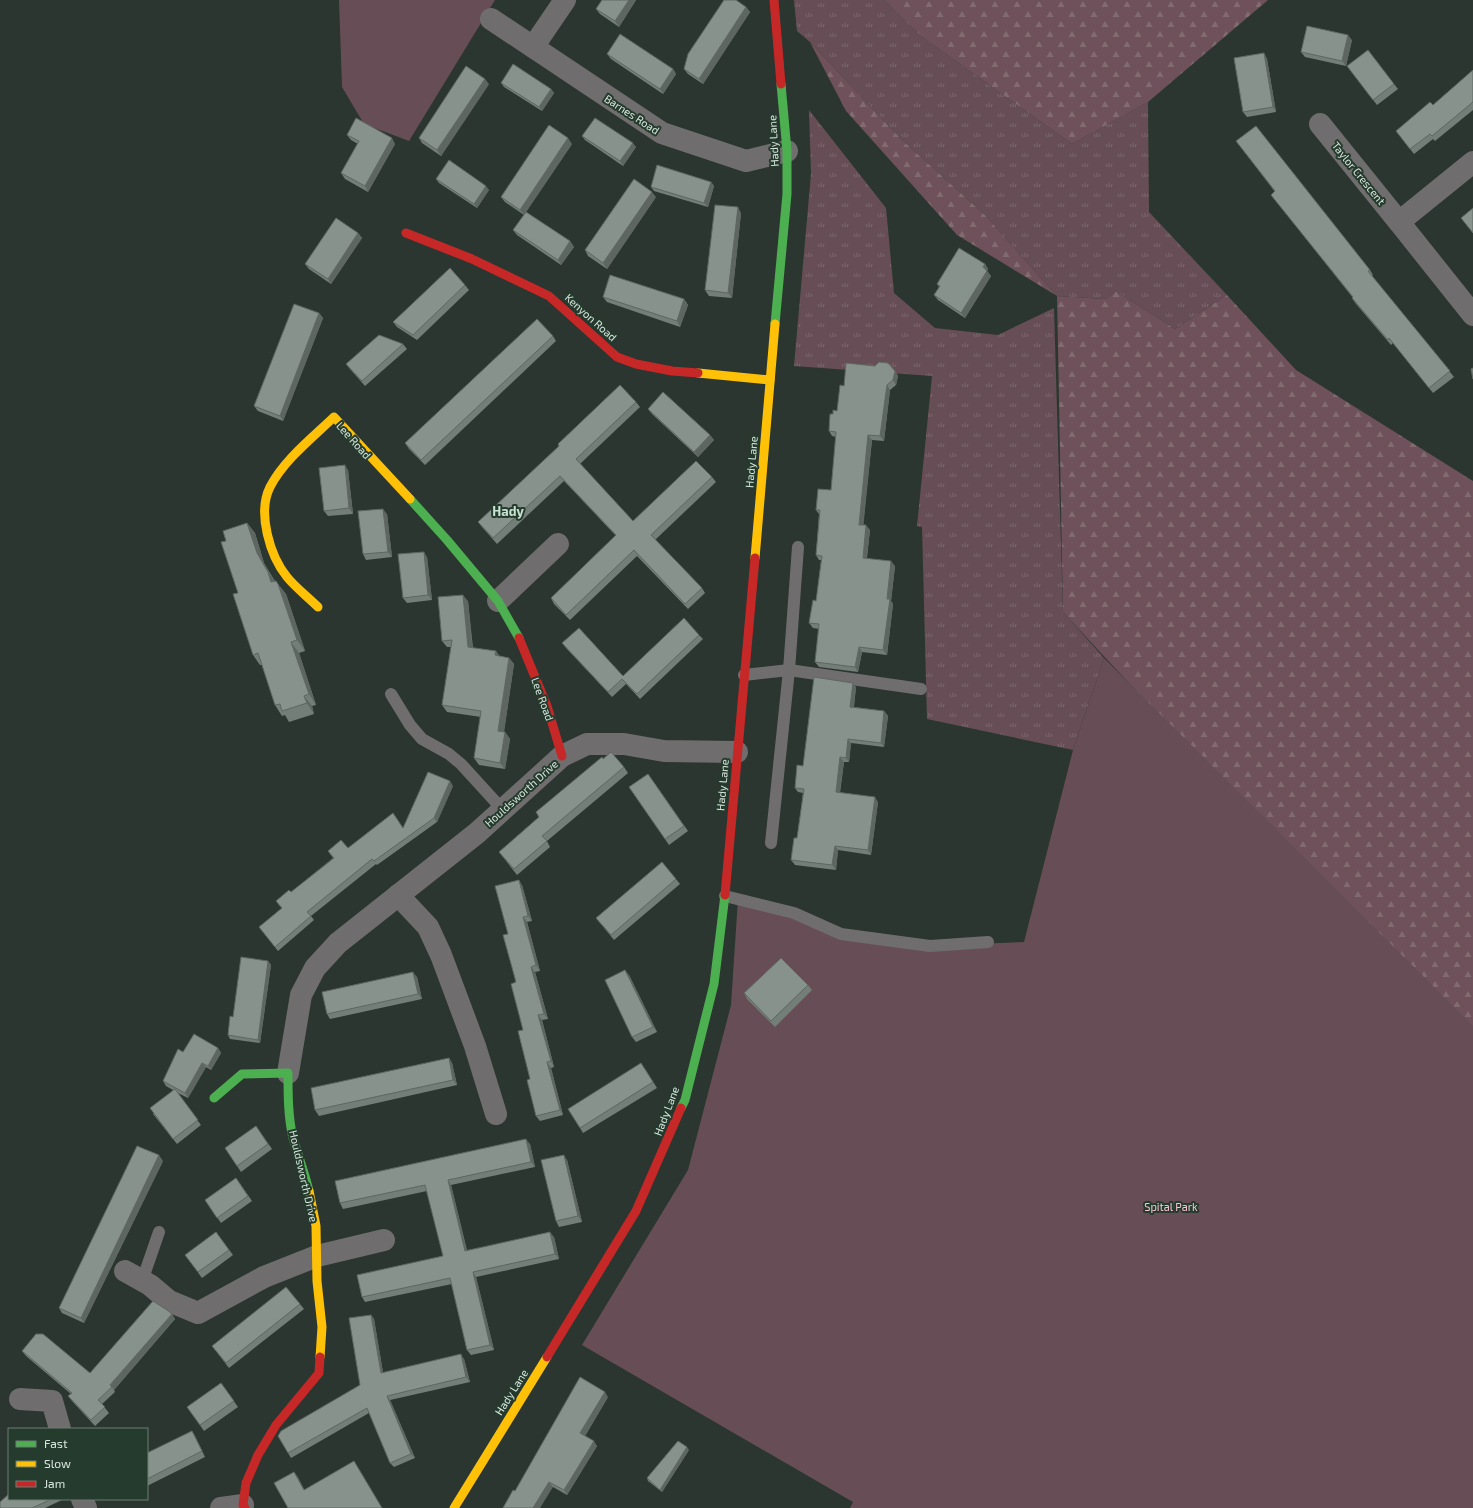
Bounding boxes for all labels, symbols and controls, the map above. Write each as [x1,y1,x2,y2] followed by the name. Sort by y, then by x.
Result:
[602,91,662,137] street label: Barnes Road
[765,115,781,167] street label: Hady Lane
[1330,139,1388,207] street label: Taylor Crescent
[563,290,619,344] street label: Kenyon Road
[334,419,374,461] street label: Lee Road
[742,436,760,488] street label: Hady Lane
[492,503,524,519] district label: Hady
[529,676,557,722] street label: Lee Road
[482,757,560,829] street label: Houldsworth Drive
[713,759,731,811] street label: Hady Lane
[651,1084,681,1137] street label: Hady Lane
[287,1129,321,1223] street label: Houldsworth Drive
[1144,1200,1198,1213] park label: Spital Park
[492,1367,530,1417] street label: Hady Lane
[8,1428,148,1500] legend
[44,1436,68,1450] text: Fast
[44,1456,71,1470] text: Slow
[44,1476,65,1490] text: Jam

